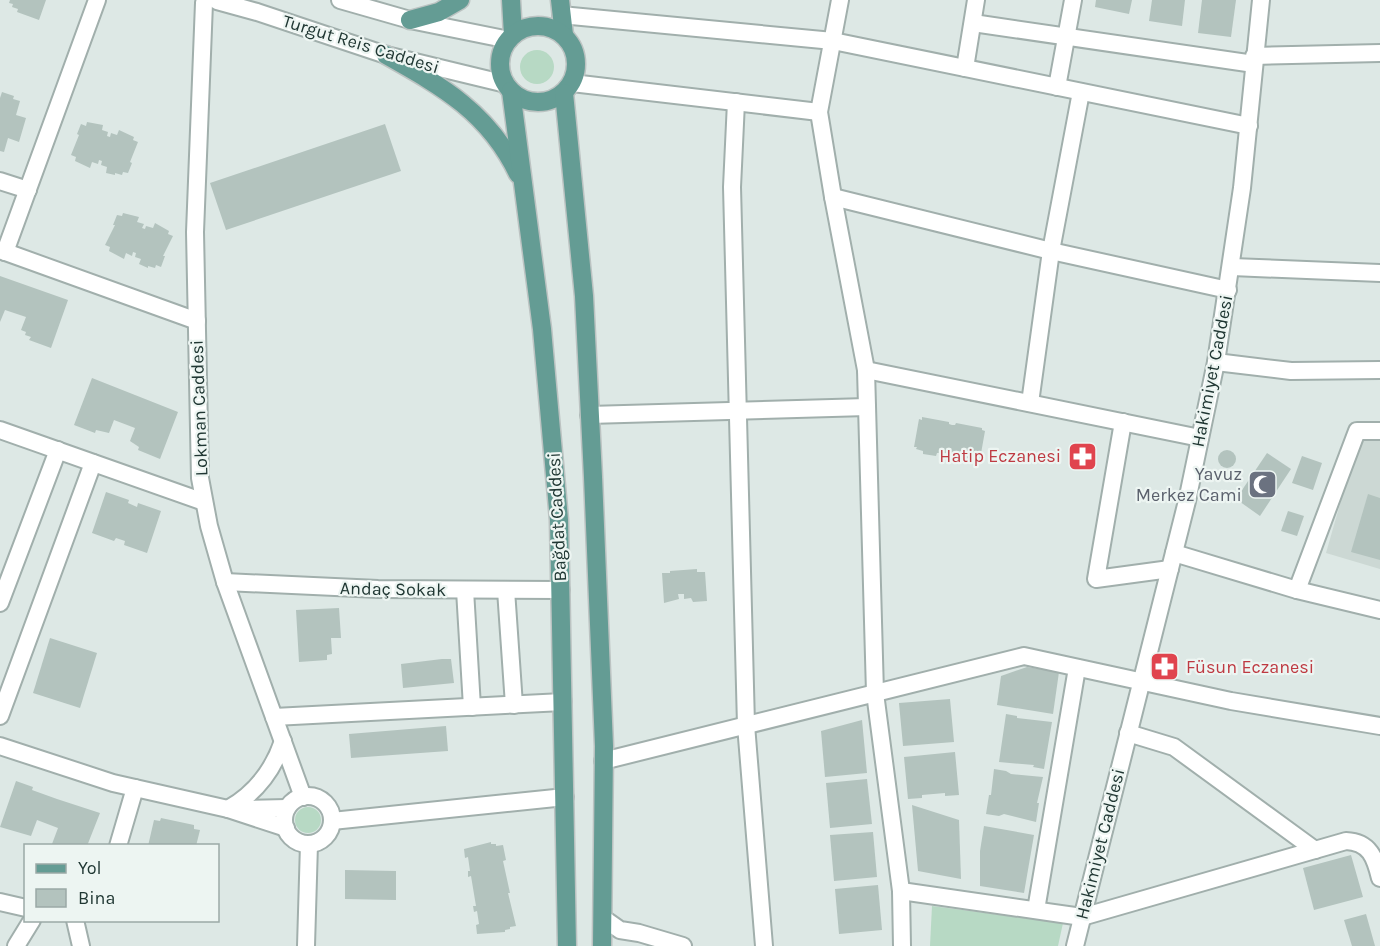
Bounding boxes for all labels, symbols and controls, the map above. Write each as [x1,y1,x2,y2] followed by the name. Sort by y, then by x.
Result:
[280,10,442,78] street label: Turgut Reis Caddesi
[1186,293,1238,449] street label: Hakimiyet Caddesi
[186,339,212,477] street label: Lokman Caddesi
[1066,440,1098,472] pharmacy icon: Hatip Eczanesi
[939,445,1061,467] place label: Hatip Eczanesi
[543,452,571,582] street label: Bağdat Caddesi
[1136,463,1242,506] place label: Yavuz Merkez Cami
[1247,468,1279,500] mosque icon: Yavuz Merkez Cami
[340,577,446,601] street label: Andaç Sokak
[1149,651,1181,683] pharmacy icon: Füsun Eczanesi
[1186,656,1314,678] place label: Füsun Eczanesi
[1071,766,1129,922] street label: Hakimiyet Caddesi
[24,844,219,922] legend
[78,857,102,879] text: Yol
[78,887,115,909] text: Bina

